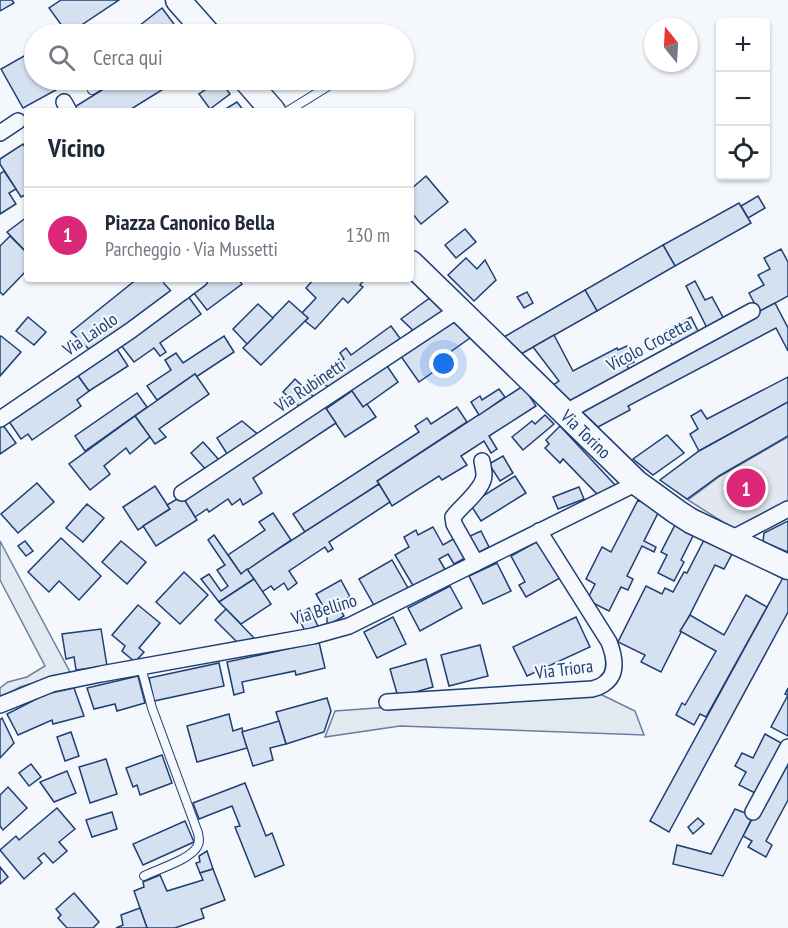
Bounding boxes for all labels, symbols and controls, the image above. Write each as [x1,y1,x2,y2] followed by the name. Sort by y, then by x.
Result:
[644,18,698,72] north arrow
[716,18,770,180] map controls
[716,18,770,72] button: +
[24,24,414,90] search box
[45,41,78,74] icon: search
[93,43,163,71] text: Cerca qui
[716,72,770,126] button: −
[716,126,770,180] button: locate
[48,131,105,164] text: Vicino
[105,208,275,236] text: Piazza Canonico Bella
[63,222,72,248] text: 1
[346,222,390,248] text: 130 m
[105,236,278,262] text: Parcheggio · Via Mussetti
[57,307,122,361] street label: Via Laiolo
[602,312,696,377] street label: Vicolo Crocetta
[429,349,458,378] your location
[269,353,350,418] street label: Via Rubinetti
[555,404,616,464] street label: Via Torino
[726,466,766,510] pin: 1
[288,588,360,630] street label: Via Bellino
[533,654,594,684] street label: Via Triora

